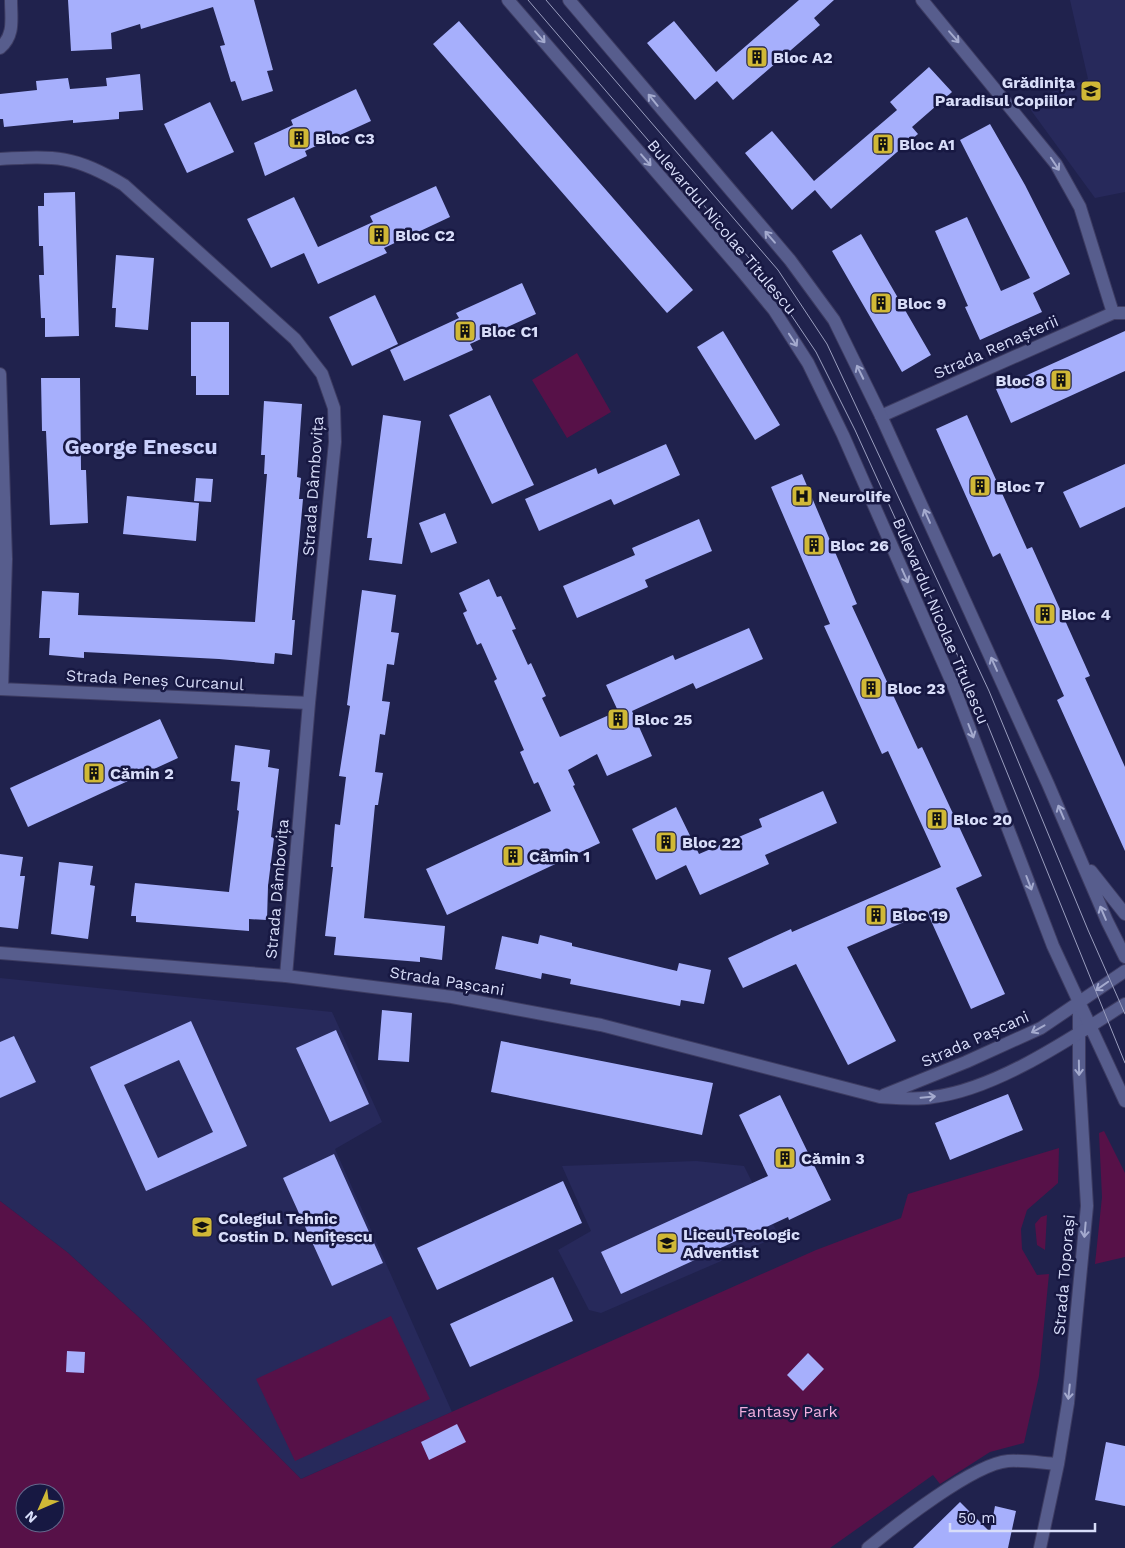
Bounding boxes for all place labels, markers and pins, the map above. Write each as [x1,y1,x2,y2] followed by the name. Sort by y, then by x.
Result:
[745,45,769,69] building icon: Bloc A2
[773,48,832,67] place label: Bloc A2
[935,73,1076,110] place label: Grădinița Paradisul Copiilor
[1079,79,1103,103] school or university icon: Grădinița Paradisul Copiilor
[287,126,311,150] building icon: Bloc C3
[315,129,375,148] place label: Bloc C3
[871,132,895,156] building icon: Bloc A1
[899,135,955,154] place label: Bloc A1
[367,223,391,247] building icon: Bloc C2
[395,226,455,245] place label: Bloc C2
[869,291,893,315] building icon: Bloc 9
[897,294,946,313] place label: Bloc 9
[453,319,477,343] building icon: Bloc C1
[481,322,538,341] place label: Bloc C1
[1049,368,1073,392] building icon: Bloc 8
[996,371,1045,390] place label: Bloc 8
[968,474,992,498] building icon: Bloc 7
[996,477,1045,496] place label: Bloc 7
[790,484,814,508] hospital icon: Neurolife
[818,487,891,506] place label: Neurolife
[802,533,826,557] building icon: Bloc 26
[830,536,889,555] place label: Bloc 26
[1033,602,1057,626] building icon: Bloc 4
[1061,605,1111,624] place label: Bloc 4
[859,676,883,700] building icon: Bloc 23
[887,679,945,698] place label: Bloc 23
[606,707,630,731] building icon: Bloc 25
[634,710,692,729] place label: Bloc 25
[82,761,106,785] building icon: Cămin 2
[110,764,174,783] place label: Cămin 2
[925,807,949,831] building icon: Bloc 20
[953,810,1012,829] place label: Bloc 20
[654,830,678,854] building icon: Bloc 22
[682,833,740,852] place label: Bloc 22
[501,844,525,868] building icon: Cămin 1
[529,847,590,866] place label: Cămin 1
[864,903,888,927] building icon: Bloc 19
[892,906,948,925] place label: Bloc 19
[773,1146,797,1170] building icon: Cămin 3
[801,1149,865,1168] place label: Cămin 3
[218,1209,373,1246] place label: Colegiul Tehnic Costin D. Nenițescu
[190,1215,214,1239] school or university icon: Colegiul Tehnic Costin D. Nenițescu
[683,1225,800,1262] place label: Liceul Teologic Adventist
[655,1231,679,1255] school or university icon: Liceul Teologic Adventist

